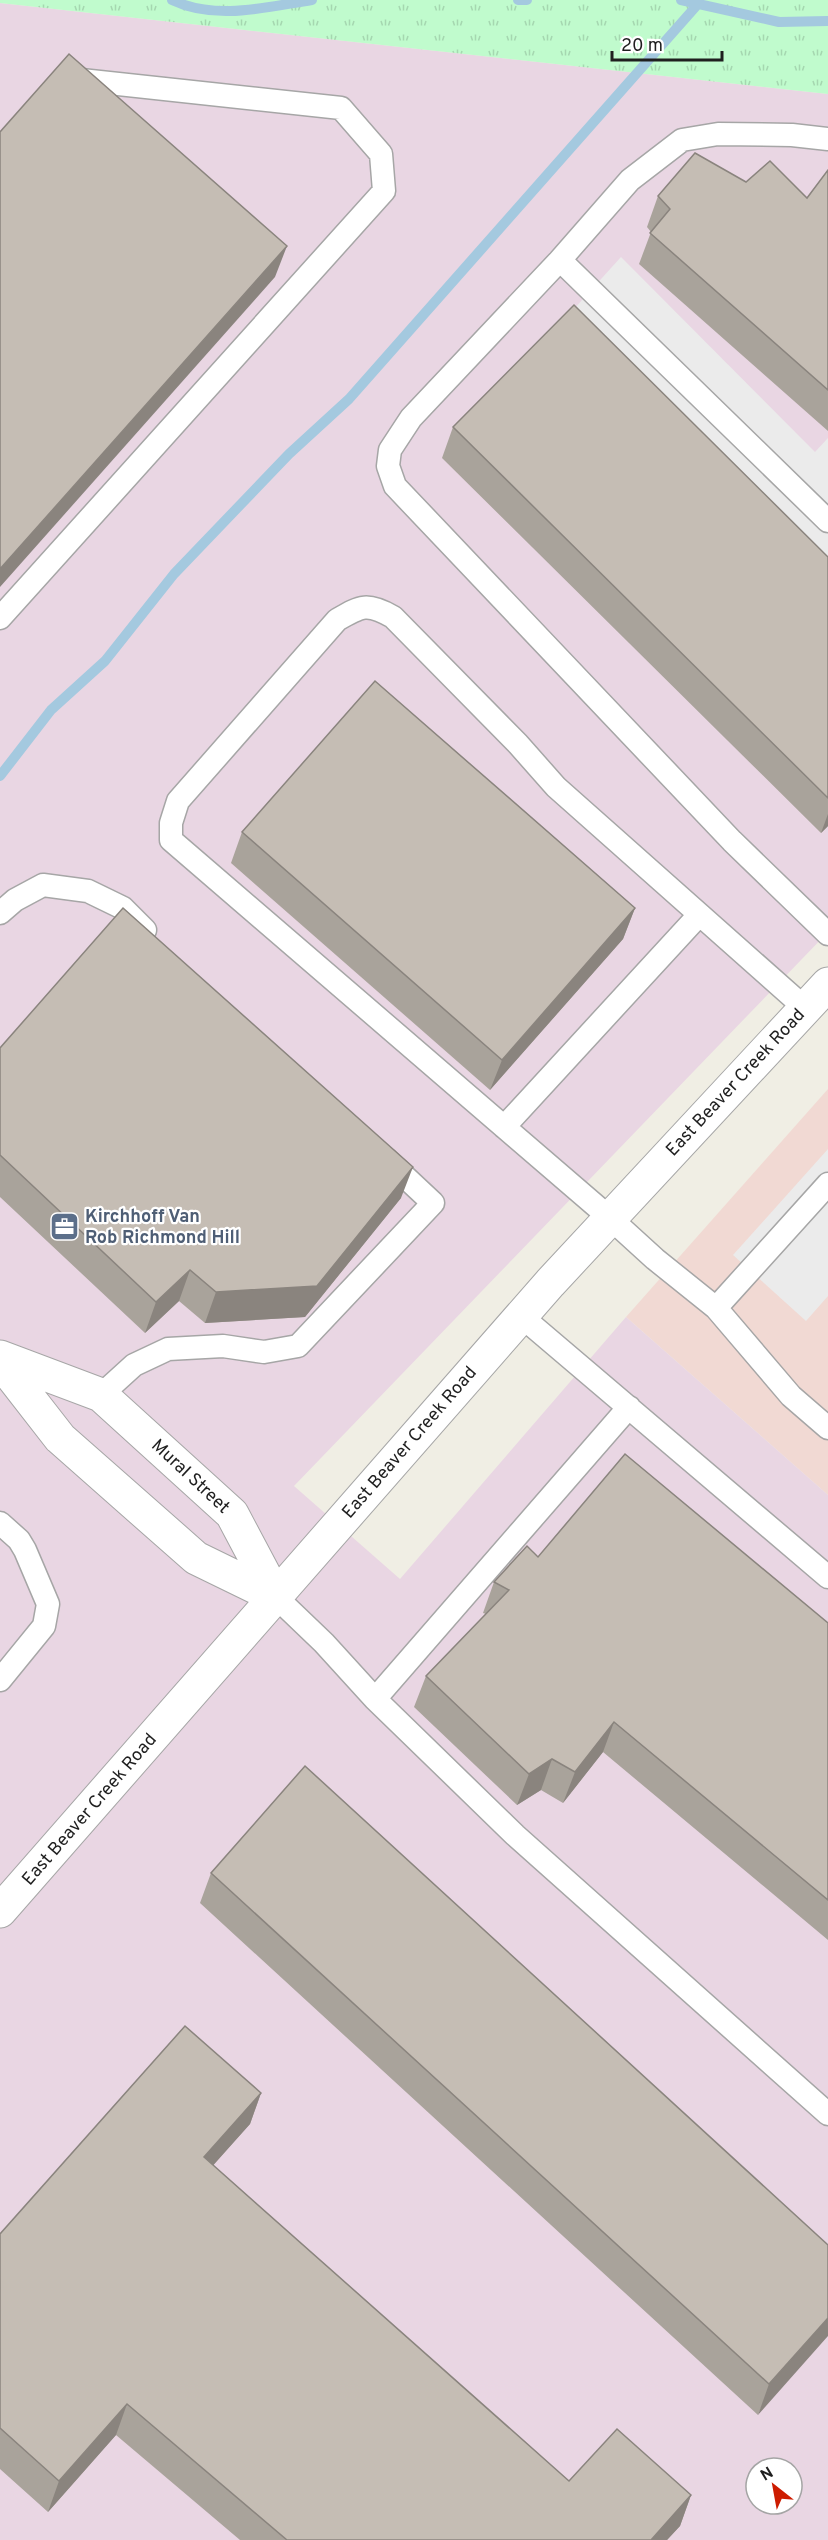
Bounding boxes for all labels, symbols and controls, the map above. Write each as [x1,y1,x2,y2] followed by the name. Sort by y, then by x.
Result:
[612,24,722,62] scale bar
[621,35,663,58] text: 20 m
[661,1004,811,1162] street label: East Beaver Creek Road
[85,1206,240,1250] place label: Kirchhoff Van Rob Richmond Hill
[48,1211,80,1243] office icon: Kirchhoff Van Rob Richmond Hill
[338,1362,482,1524] street label: East Beaver Creek Road
[146,1435,234,1519] street label: Mural Street
[18,1729,162,1891] street label: East Beaver Creek Road
[744,2456,804,2516] north arrow
[757,2463,777,2486] text: N

